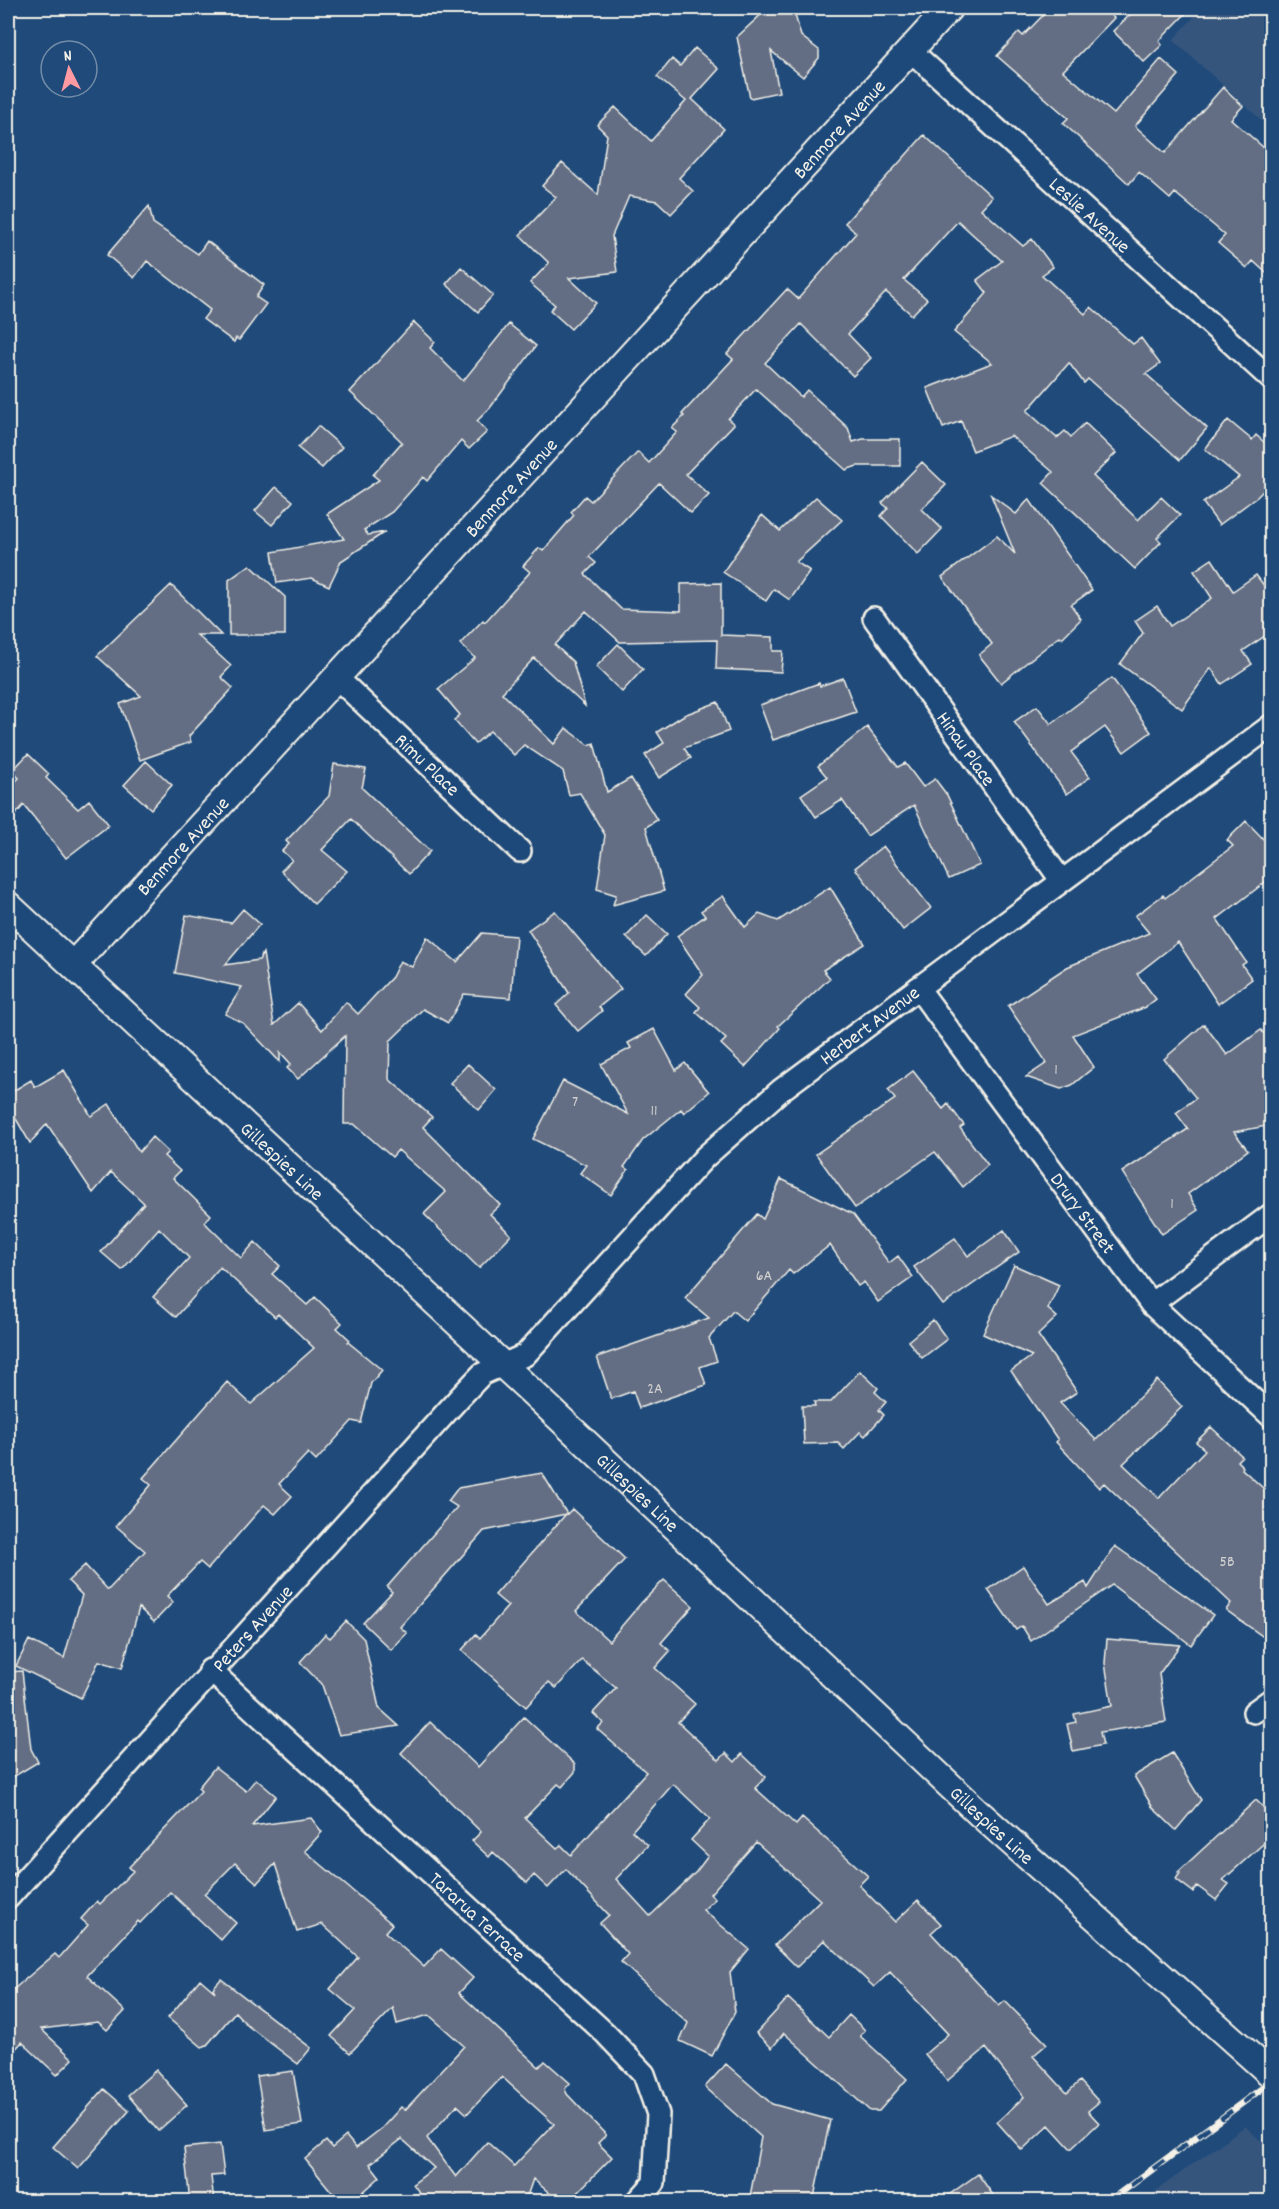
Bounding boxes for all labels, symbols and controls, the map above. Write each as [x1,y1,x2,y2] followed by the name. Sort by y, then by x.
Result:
[39,39,99,99] north arrow
[63,45,73,68] text: N
[788,75,894,186] street label: Benmore Avenue
[1041,172,1136,261] street label: Leslie Avenue
[460,433,566,545] street label: Benmore Avenue
[928,707,1001,793] street label: Hinau Place
[387,728,465,804] street label: Rimu Place
[132,792,238,903] street label: Benmore Avenue
[815,980,927,1074] street label: Herbert Avenue
[1054,1059,1058,1082] house number: 1
[572,1091,578,1114] house number: 7
[650,1100,658,1123] house number: 11
[233,1116,329,1209] street label: Gillespies Line
[1042,1168,1121,1261] street label: Drury Street
[1170,1193,1174,1216] house number: 1
[756,1265,773,1288] house number: 6A
[647,1378,663,1401] house number: 2A
[588,1448,684,1540] street label: Gillespies Line
[1220,1551,1235,1574] house number: 5B
[207,1580,301,1680] street label: Peters Avenue
[942,1781,1039,1873] street label: Gillespies Line
[422,1867,531,1970] street label: Tararua Terrace

